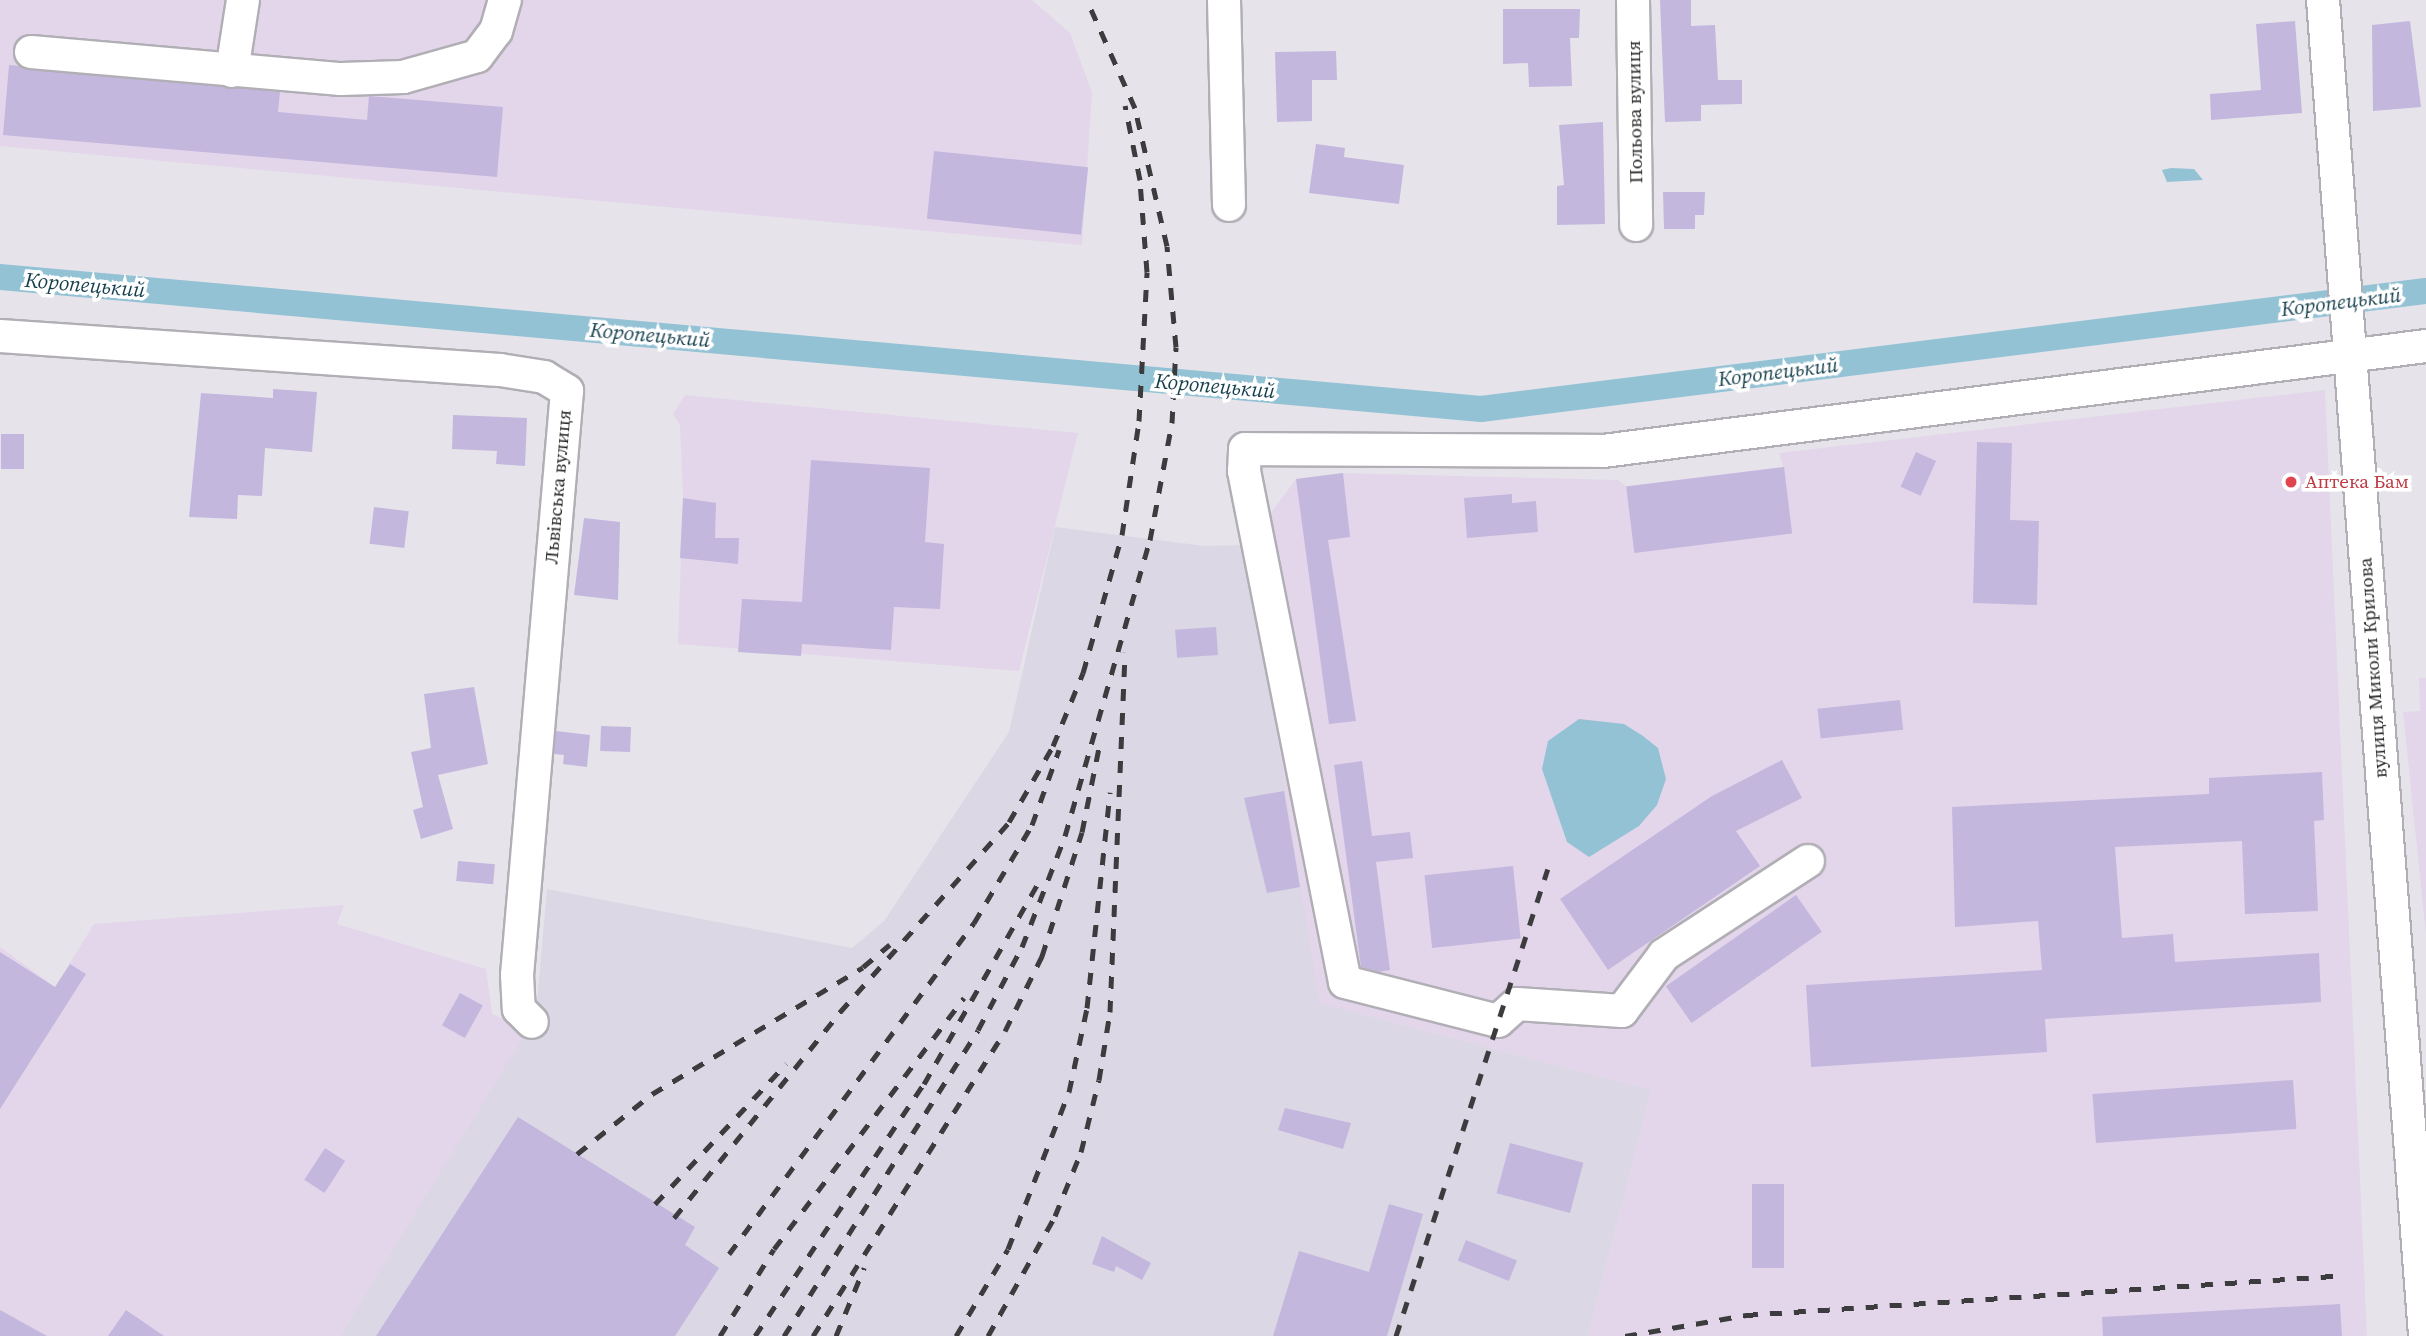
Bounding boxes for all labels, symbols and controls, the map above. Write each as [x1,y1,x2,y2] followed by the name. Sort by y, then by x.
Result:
[1622,40,1648,184] street label: Польова вулиця
[24,267,146,303] water label: Коропецький
[2280,282,2402,322] water label: Коропецький
[589,317,711,353] water label: Коропецький
[1717,352,1839,392] water label: Коропецький
[1154,368,1276,404] water label: Коропецький
[540,409,576,565] street label: Львівська вулиця
[2305,471,2409,493] place label: Аптека Бам
[2283,474,2299,490] marker: Аптека Бам
[2354,557,2392,779] street label: вулиця Миколи Крилова

